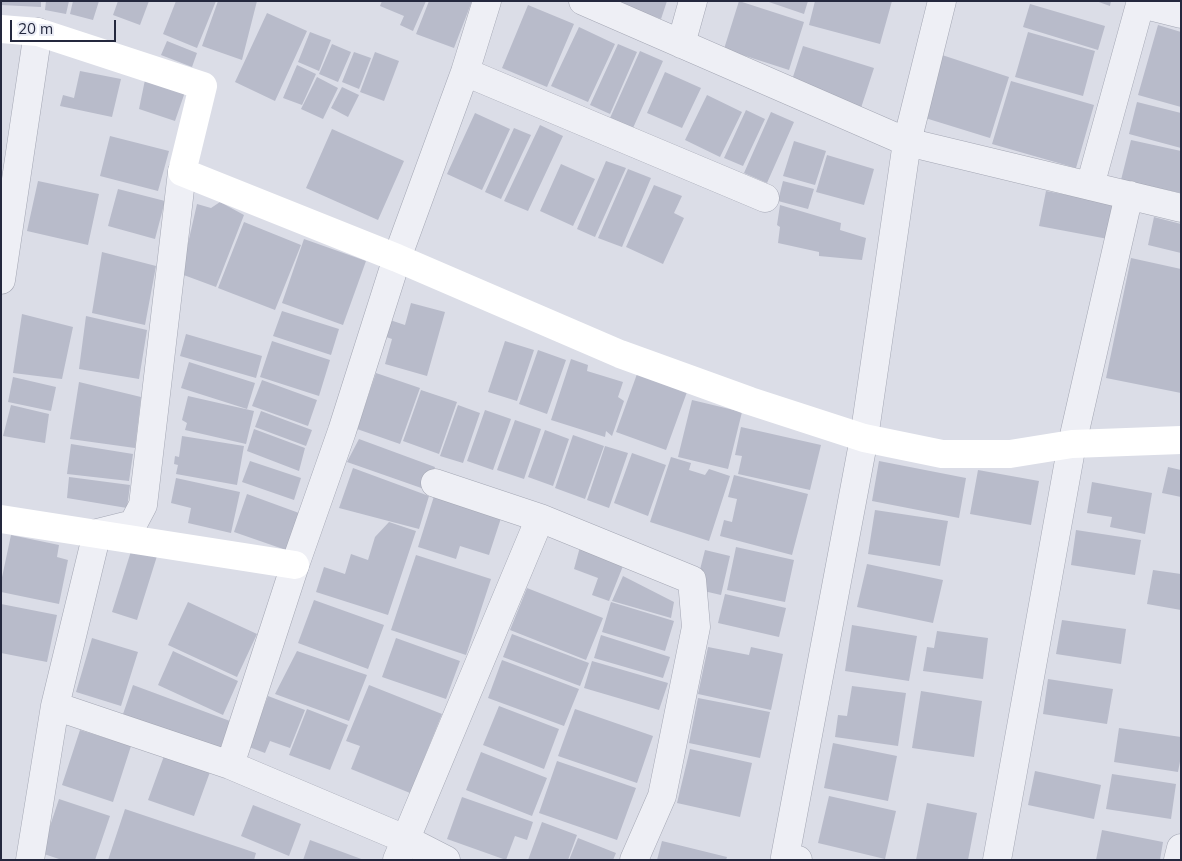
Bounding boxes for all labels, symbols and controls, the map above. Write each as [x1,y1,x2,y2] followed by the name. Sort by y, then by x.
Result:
[12,10,119,42] scale bar
[18,19,53,38] text: 20 m

